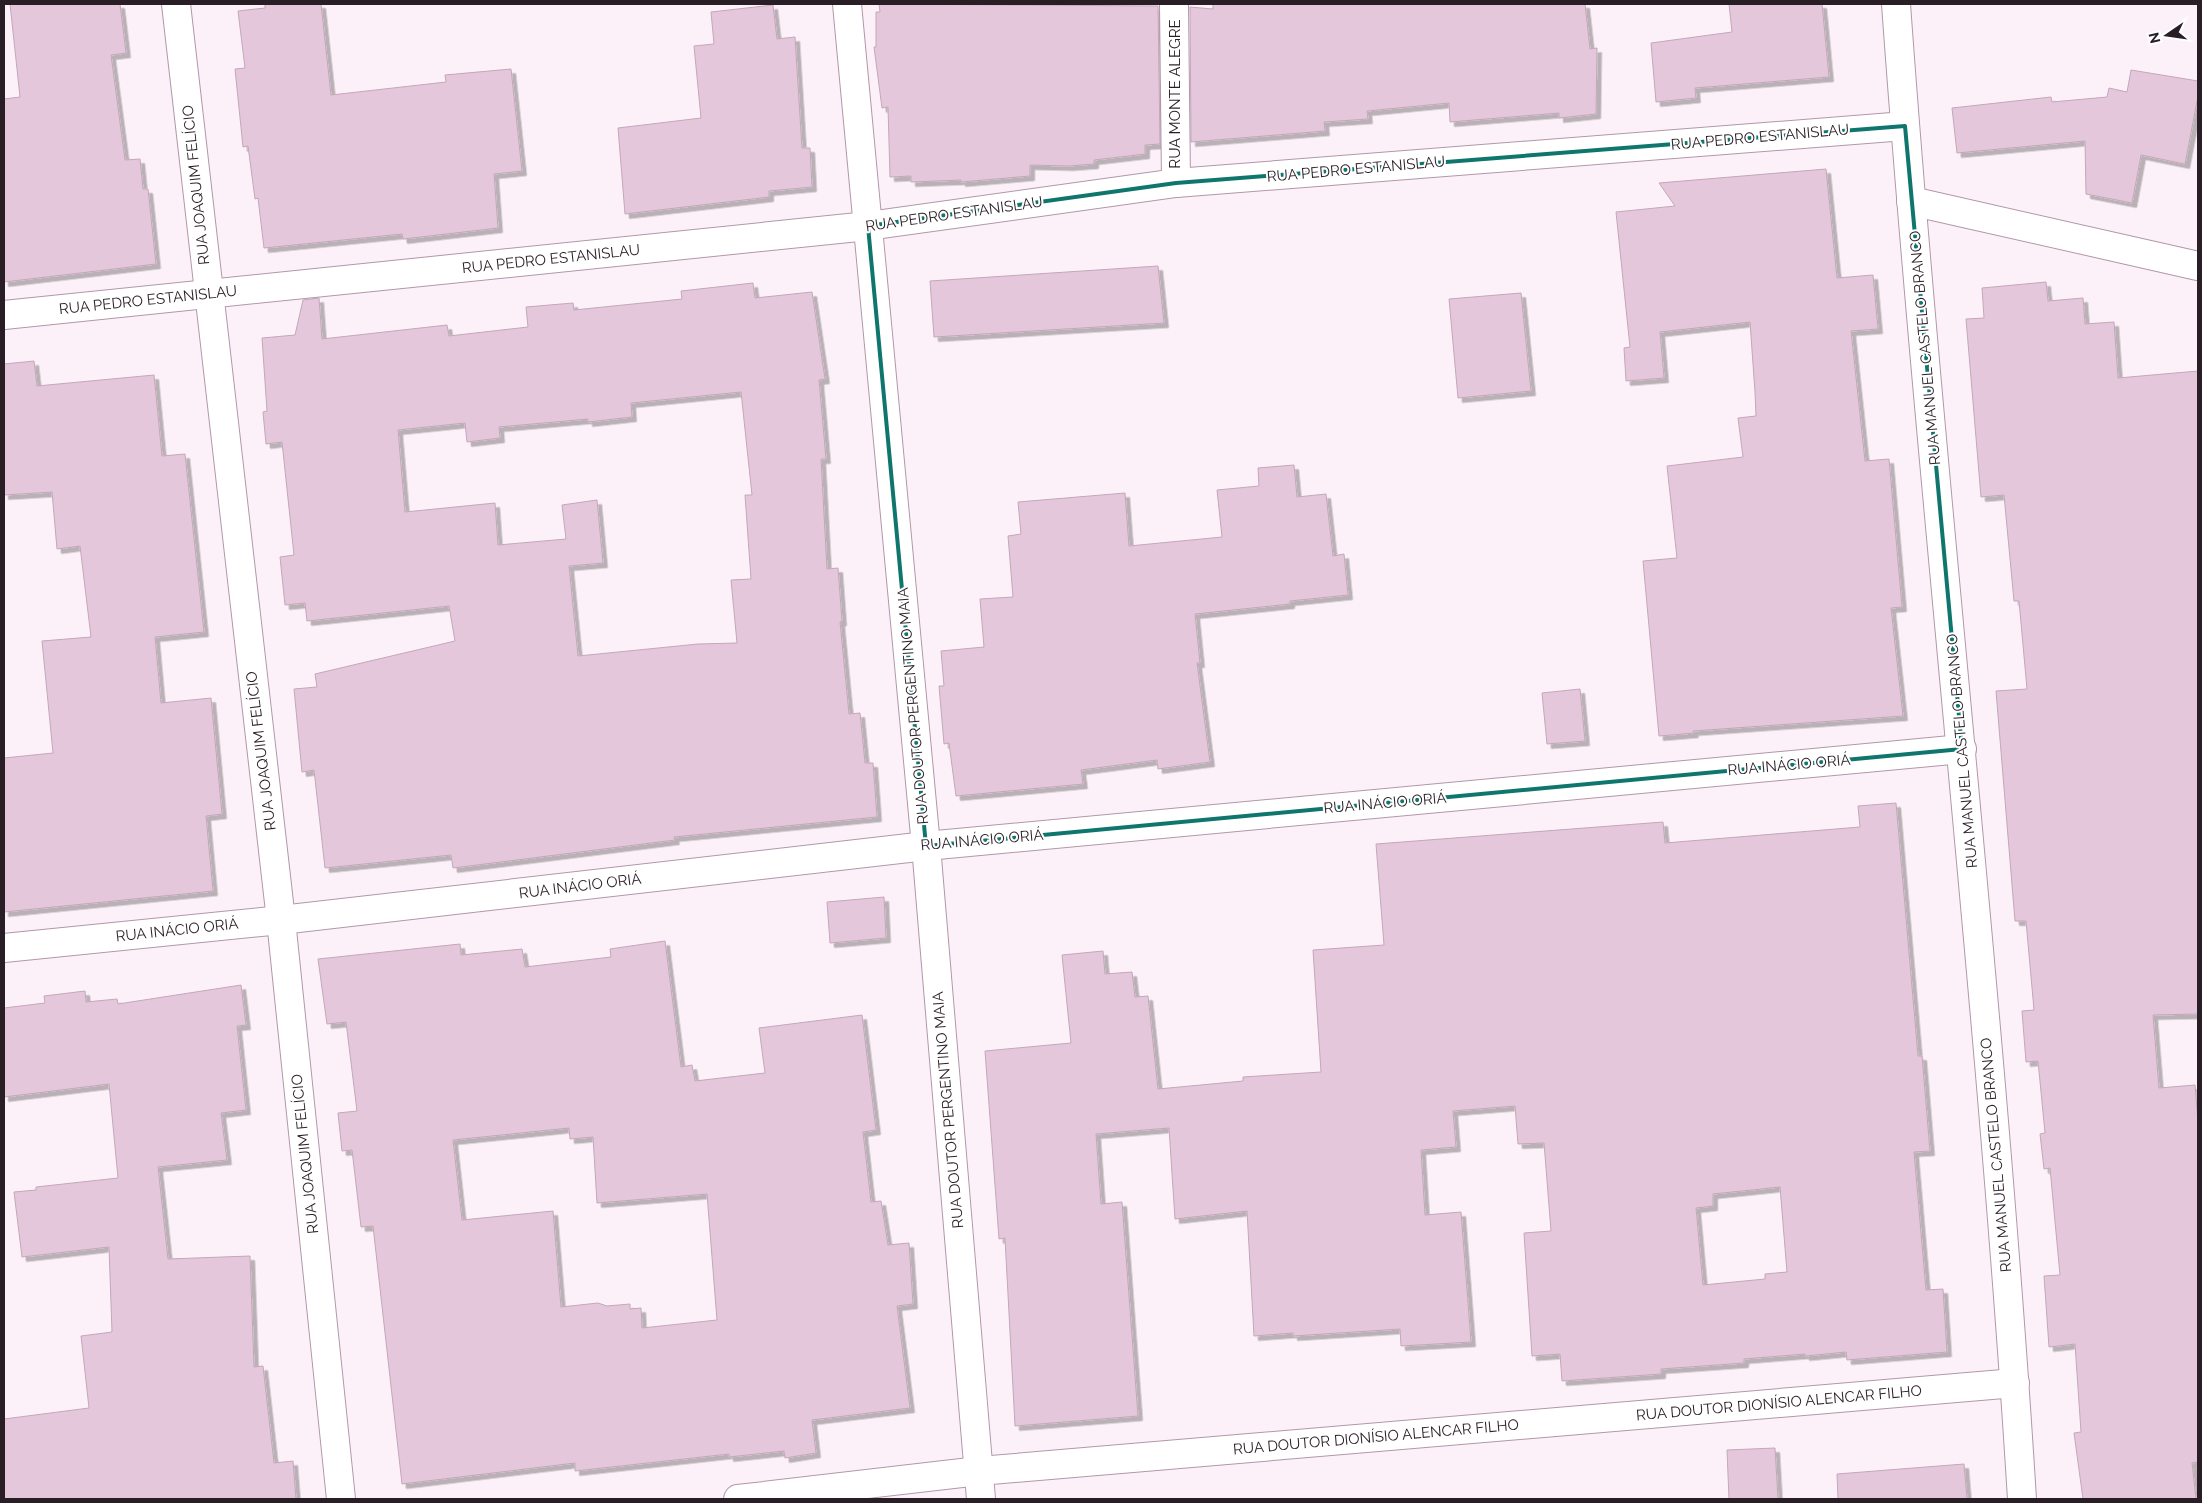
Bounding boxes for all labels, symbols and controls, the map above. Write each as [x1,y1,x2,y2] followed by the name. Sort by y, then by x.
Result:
[2142,10,2192,60] north arrow
[1166,19,1184,169] street label: RUA MONTE ALEGRE
[2145,31,2163,45] text: N
[179,104,213,266] street label: RUA JOAQUIM FELÍCIO
[1670,120,1850,154] street label: RUA PEDRO ESTANISLAU
[1266,152,1446,186] street label: RUA PEDRO ESTANISLAU
[864,193,1044,235] street label: RUA PEDRO ESTANISLAU
[1906,230,1944,466] street label: RUA MANUEL CASTELO BRANCO
[461,241,641,277] street label: RUA PEDRO ESTANISLAU
[58,282,238,318] street label: RUA PEDRO ESTANISLAU
[894,587,932,825] street label: RUA DOUTOR PERGENTINO MAIA
[1943,633,1981,869] street label: RUA MANUEL CASTELO BRANCO
[242,670,280,832] street label: RUA JOAQUIM FELÍCIO
[1727,751,1851,779] street label: RUA INÁCIO ORIÁ
[1323,789,1447,817] street label: RUA INÁCIO ORIÁ
[920,826,1044,854] street label: RUA INÁCIO ORIÁ
[518,870,642,902] street label: RUA INÁCIO ORIÁ
[115,915,239,945] street label: RUA INÁCIO ORIÁ
[929,991,967,1229] street label: RUA DOUTOR PERGENTINO MAIA
[1977,1037,2015,1273] street label: RUA MANUEL CASTELO BRANCO
[288,1073,322,1235] street label: RUA JOAQUIM FELÍCIO
[1635,1382,1923,1424] street label: RUA DOUTOR DIONÍSIO ALENCAR FILHO
[1232,1416,1520,1458] street label: RUA DOUTOR DIONÍSIO ALENCAR FILHO

